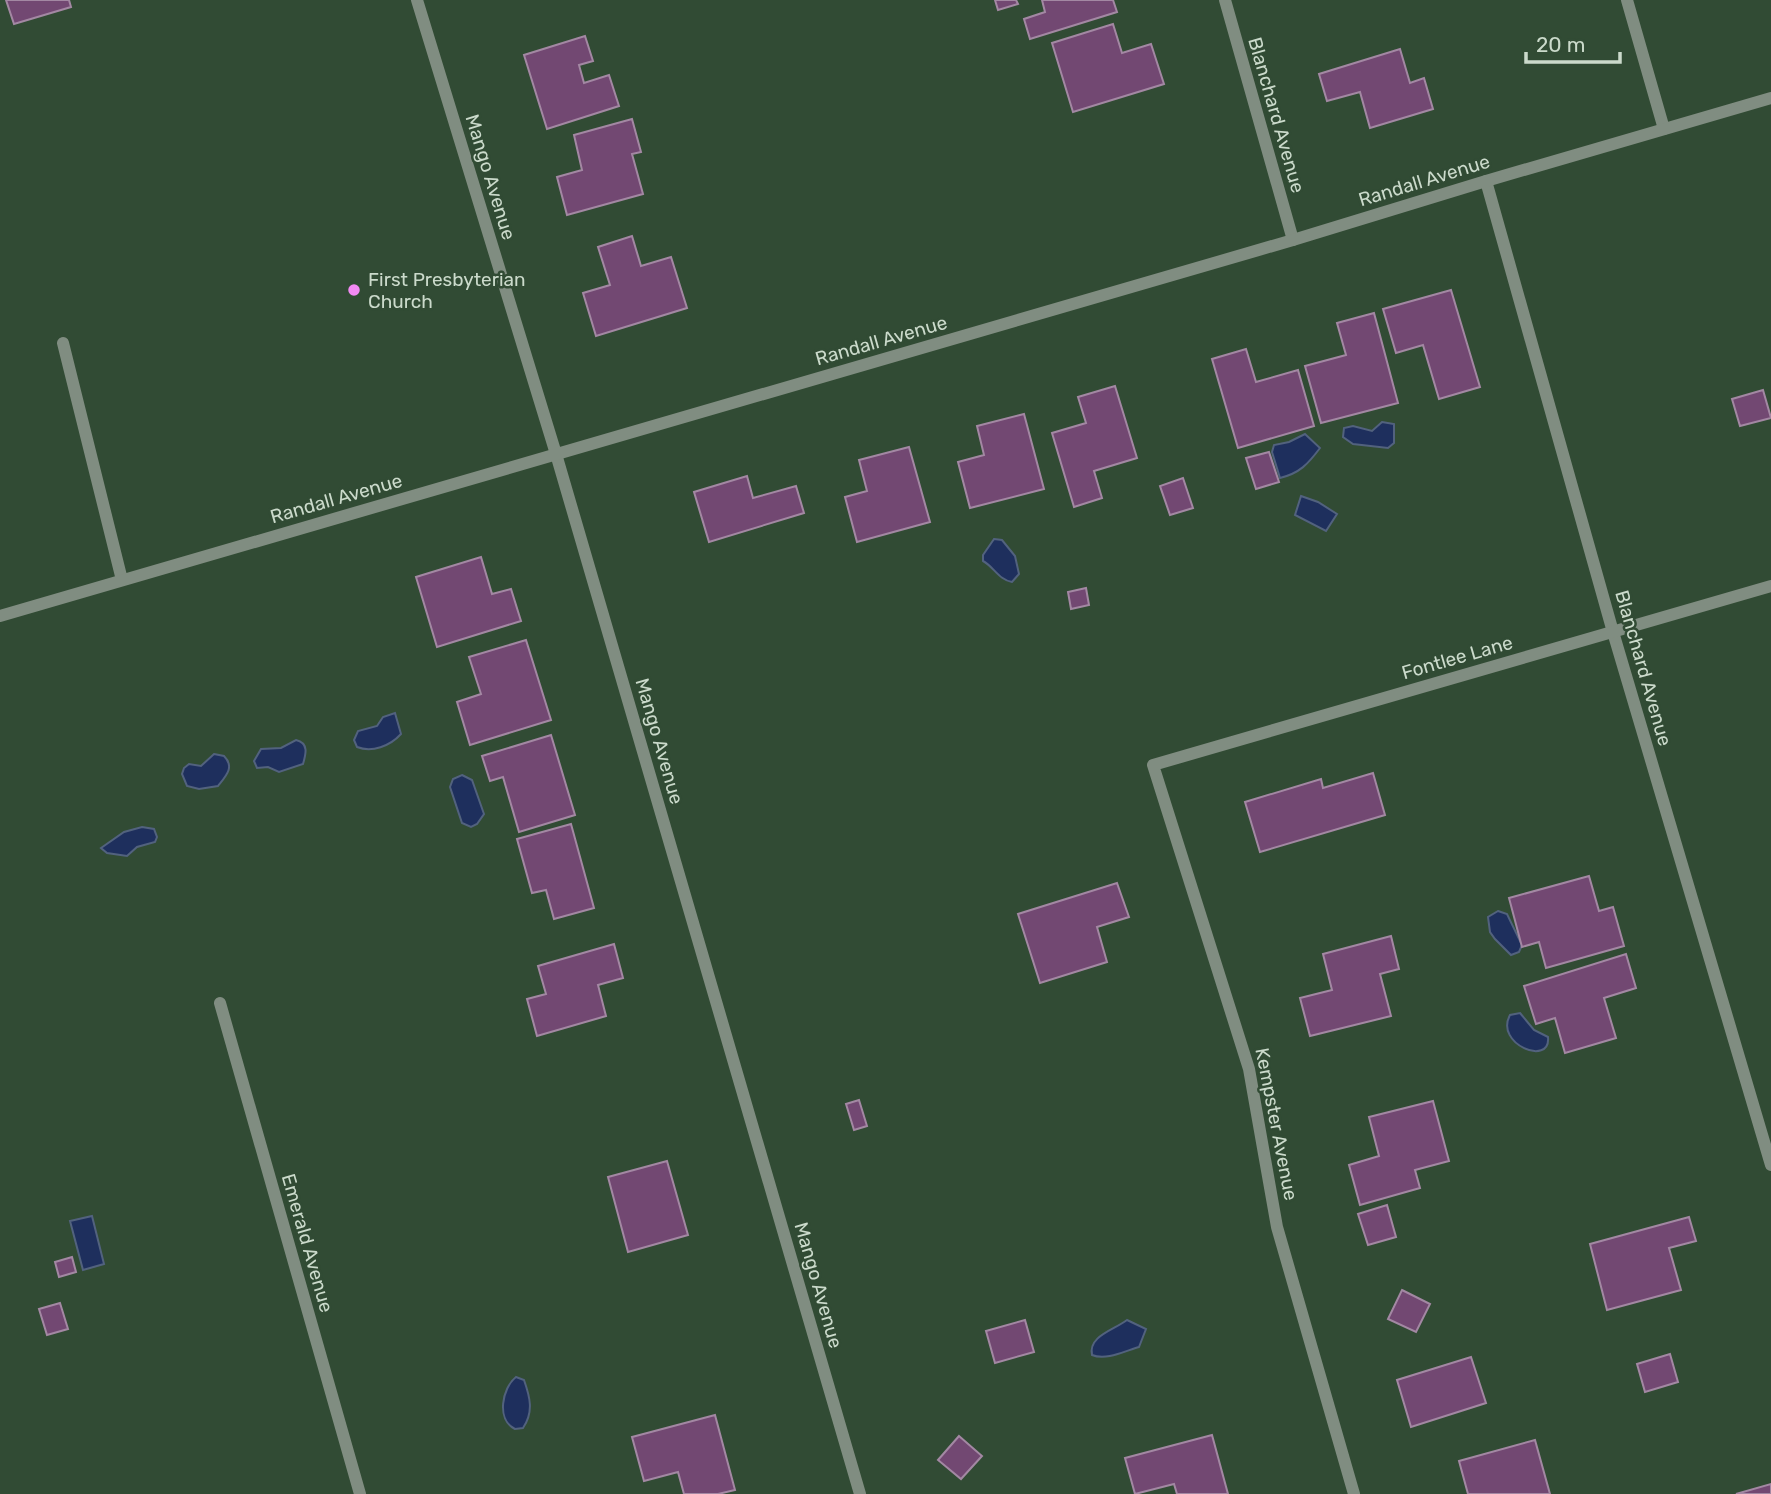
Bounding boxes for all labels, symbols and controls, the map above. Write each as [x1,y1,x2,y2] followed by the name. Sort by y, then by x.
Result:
[1526,21,1620,65] scale bar
[1536,32,1585,57] text: 20 m
[1243,35,1310,196] street label: Blanchard Avenue
[461,112,521,243] street label: Mango Avenue
[1356,150,1493,211] street label: Randall Avenue
[368,268,526,313] place label: First Presbyterian Church
[346,282,362,298] marker: First Presbyterian Church
[813,311,950,370] street label: Randall Avenue
[268,469,405,528] street label: Randall Avenue
[1610,588,1677,749] street label: Blanchard Avenue
[1399,631,1515,684] street label: Fontlee Lane
[631,675,688,807] street label: Mango Avenue
[1250,1046,1303,1202] street label: Kempster Avenue
[277,1171,338,1315] street label: Emerald Avenue
[790,1219,847,1351] street label: Mango Avenue

